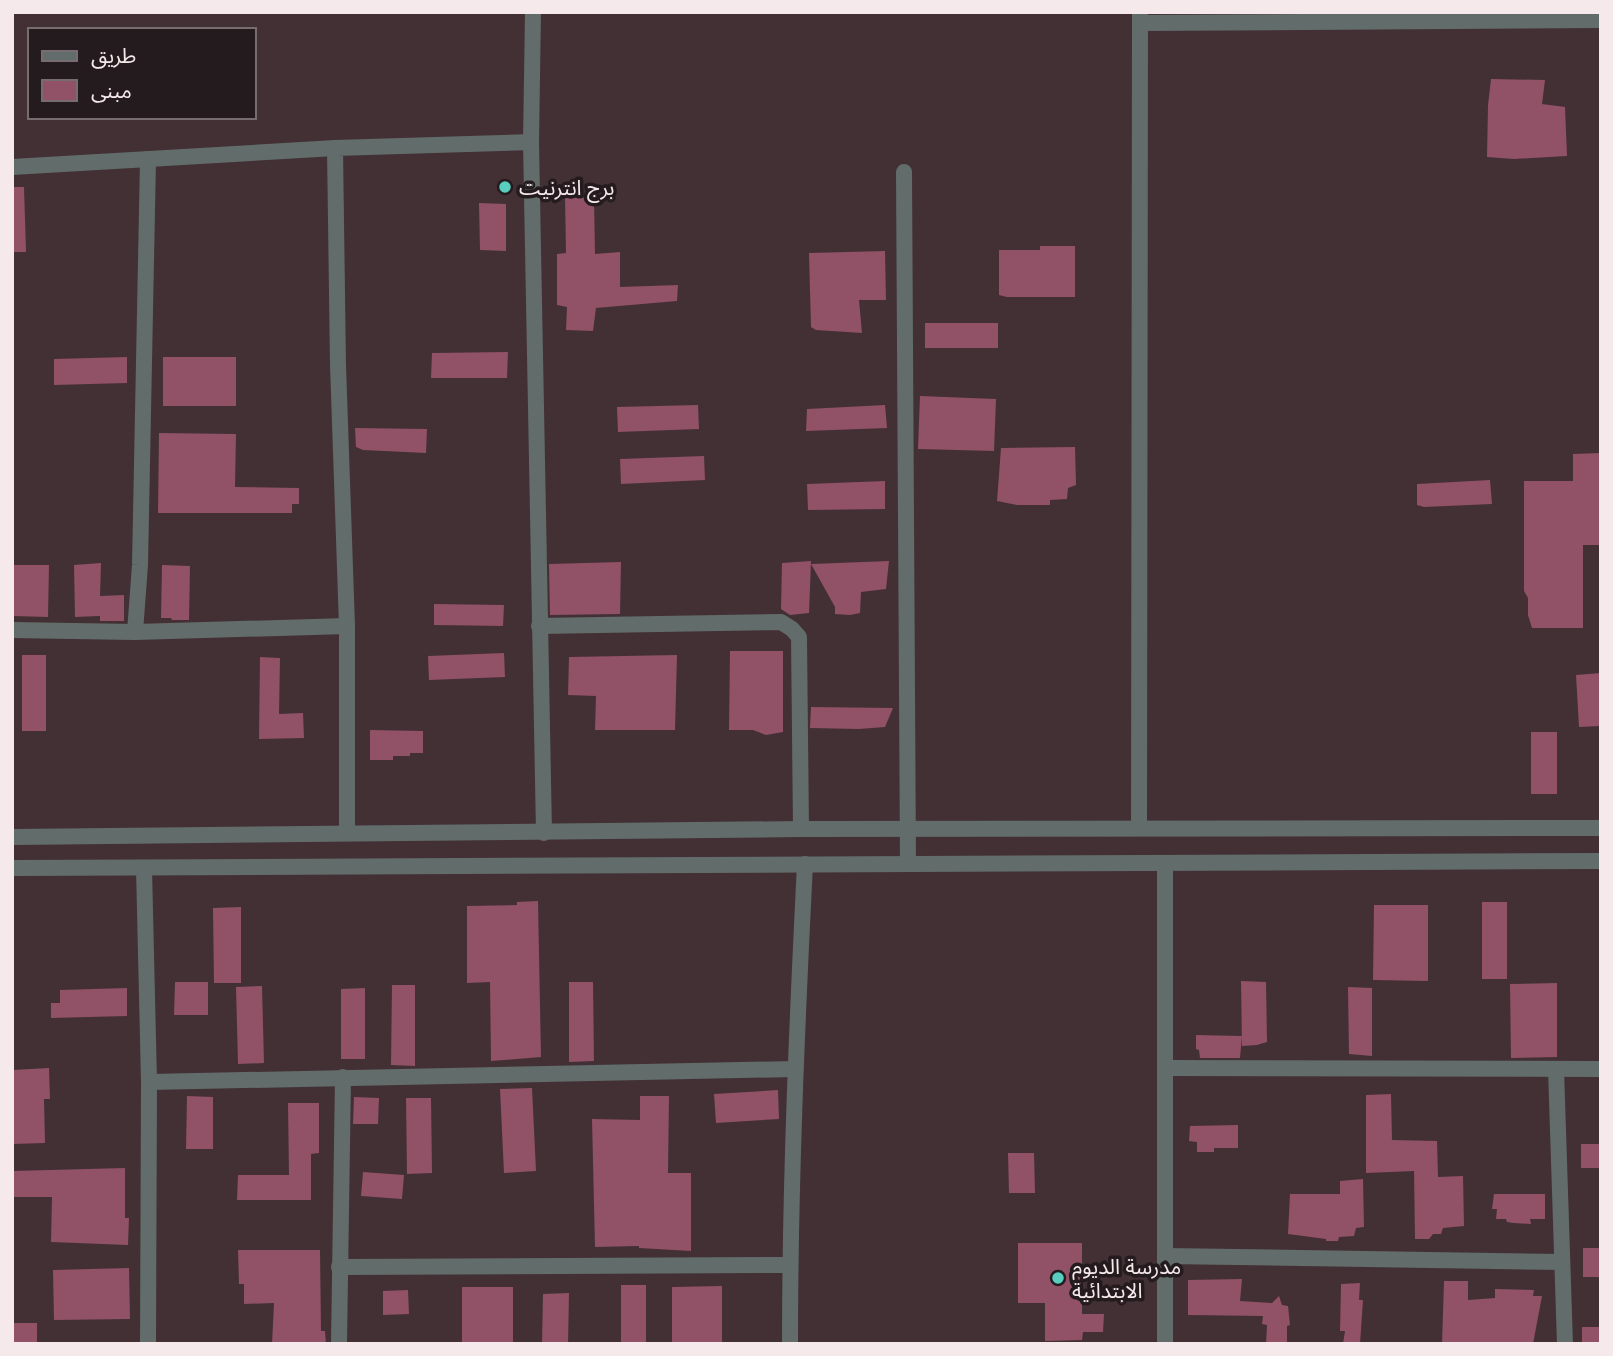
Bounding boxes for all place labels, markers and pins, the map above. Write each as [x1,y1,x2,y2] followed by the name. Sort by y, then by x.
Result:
[519,173,614,203] place label: برج انترنيت
[497,179,513,195] marker: برج انترنيت
[1072,1252,1181,1304] place label: مدرسة الديوم الابتدائية
[1050,1270,1066,1286] marker: مدرسة الديوم الابتدائية

